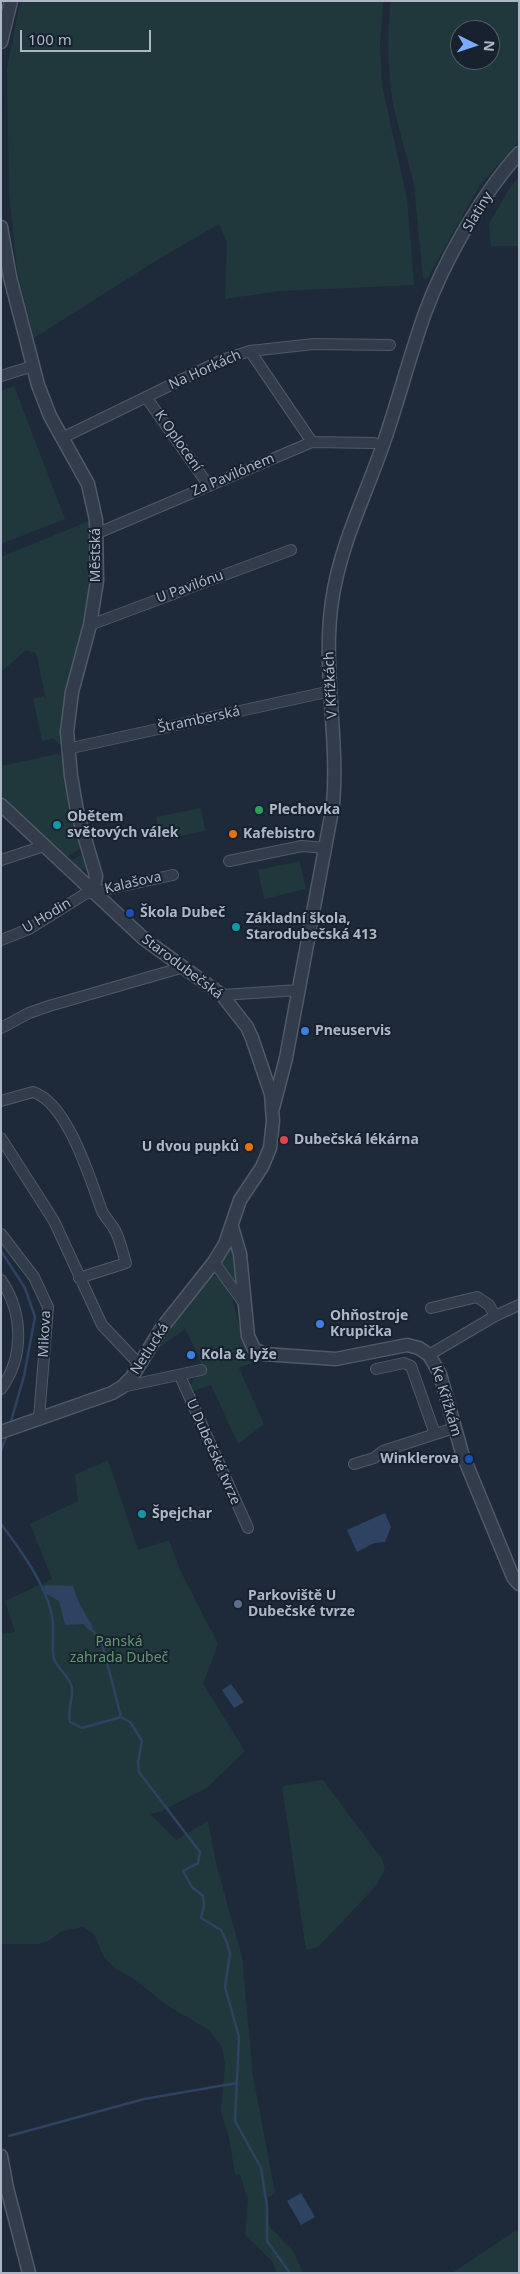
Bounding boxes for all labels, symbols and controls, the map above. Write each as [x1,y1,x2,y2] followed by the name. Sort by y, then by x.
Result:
[22,20,154,52] scale bar
[450,20,500,70] north arrow
[28,29,72,49] text: 100 m
[480,40,499,52] text: N
[460,189,496,235] street label: Slatiny
[166,347,244,393] street label: Na Horkách
[151,407,205,475] street label: K Oplocení
[189,450,277,500] street label: Za Pavilónem
[88,528,104,582] street label: Městská
[154,567,226,607] street label: U Pavilónu
[321,651,341,719] street label: V Křížkách
[156,703,242,737] street label: Štramberská
[269,802,340,818] place label: Plechovka
[253,804,265,816] marker: Plechovka
[67,809,178,842] place label: Obětem světových válek
[51,819,63,831] marker: Obětem světových válek
[243,826,315,842] place label: Kafebistro
[227,828,239,840] marker: Kafebistro
[103,868,163,898] street label: Kalašova
[20,895,74,937] street label: U Hodin
[140,905,225,921] place label: Škola Dubeč
[124,907,136,919] marker: Škola Dubeč
[246,911,377,944] place label: Základní škola, Starodubečská 413
[230,921,242,933] marker: Základní škola, Starodubečská 413
[138,931,226,1003] street label: Starodubečská
[315,1023,391,1039] place label: Pneuservis
[299,1025,311,1037] marker: Pneuservis
[294,1132,419,1148] place label: Dubečská lékárna
[278,1134,290,1146] marker: Dubečská lékárna
[142,1139,239,1155] place label: U dvou pupků
[243,1141,255,1153] marker: U dvou pupků
[330,1308,408,1340] place label: Ohňostroje Krupička
[35,1310,55,1358] street label: Mikova
[314,1318,326,1330] marker: Ohňostroje Krupička
[127,1320,173,1378] street label: Netlucká
[201,1347,277,1363] place label: Kola & lyže
[185,1349,197,1361] marker: Kola & lyže
[427,1364,465,1438] street label: Ke Křížkám
[182,1396,244,1508] street label: U Dubečské tvrze
[380,1451,459,1467] place label: Winklerova
[463,1453,475,1465] marker: Winklerova
[152,1506,212,1522] place label: Špejchar
[136,1508,148,1520] marker: Špejchar
[248,1588,355,1620] place label: Parkoviště U Dubečské tvrze
[232,1598,244,1610] marker: Parkoviště U Dubečské tvrze
[70,1634,168,1666] park label: Panská zahrada Dubeč

